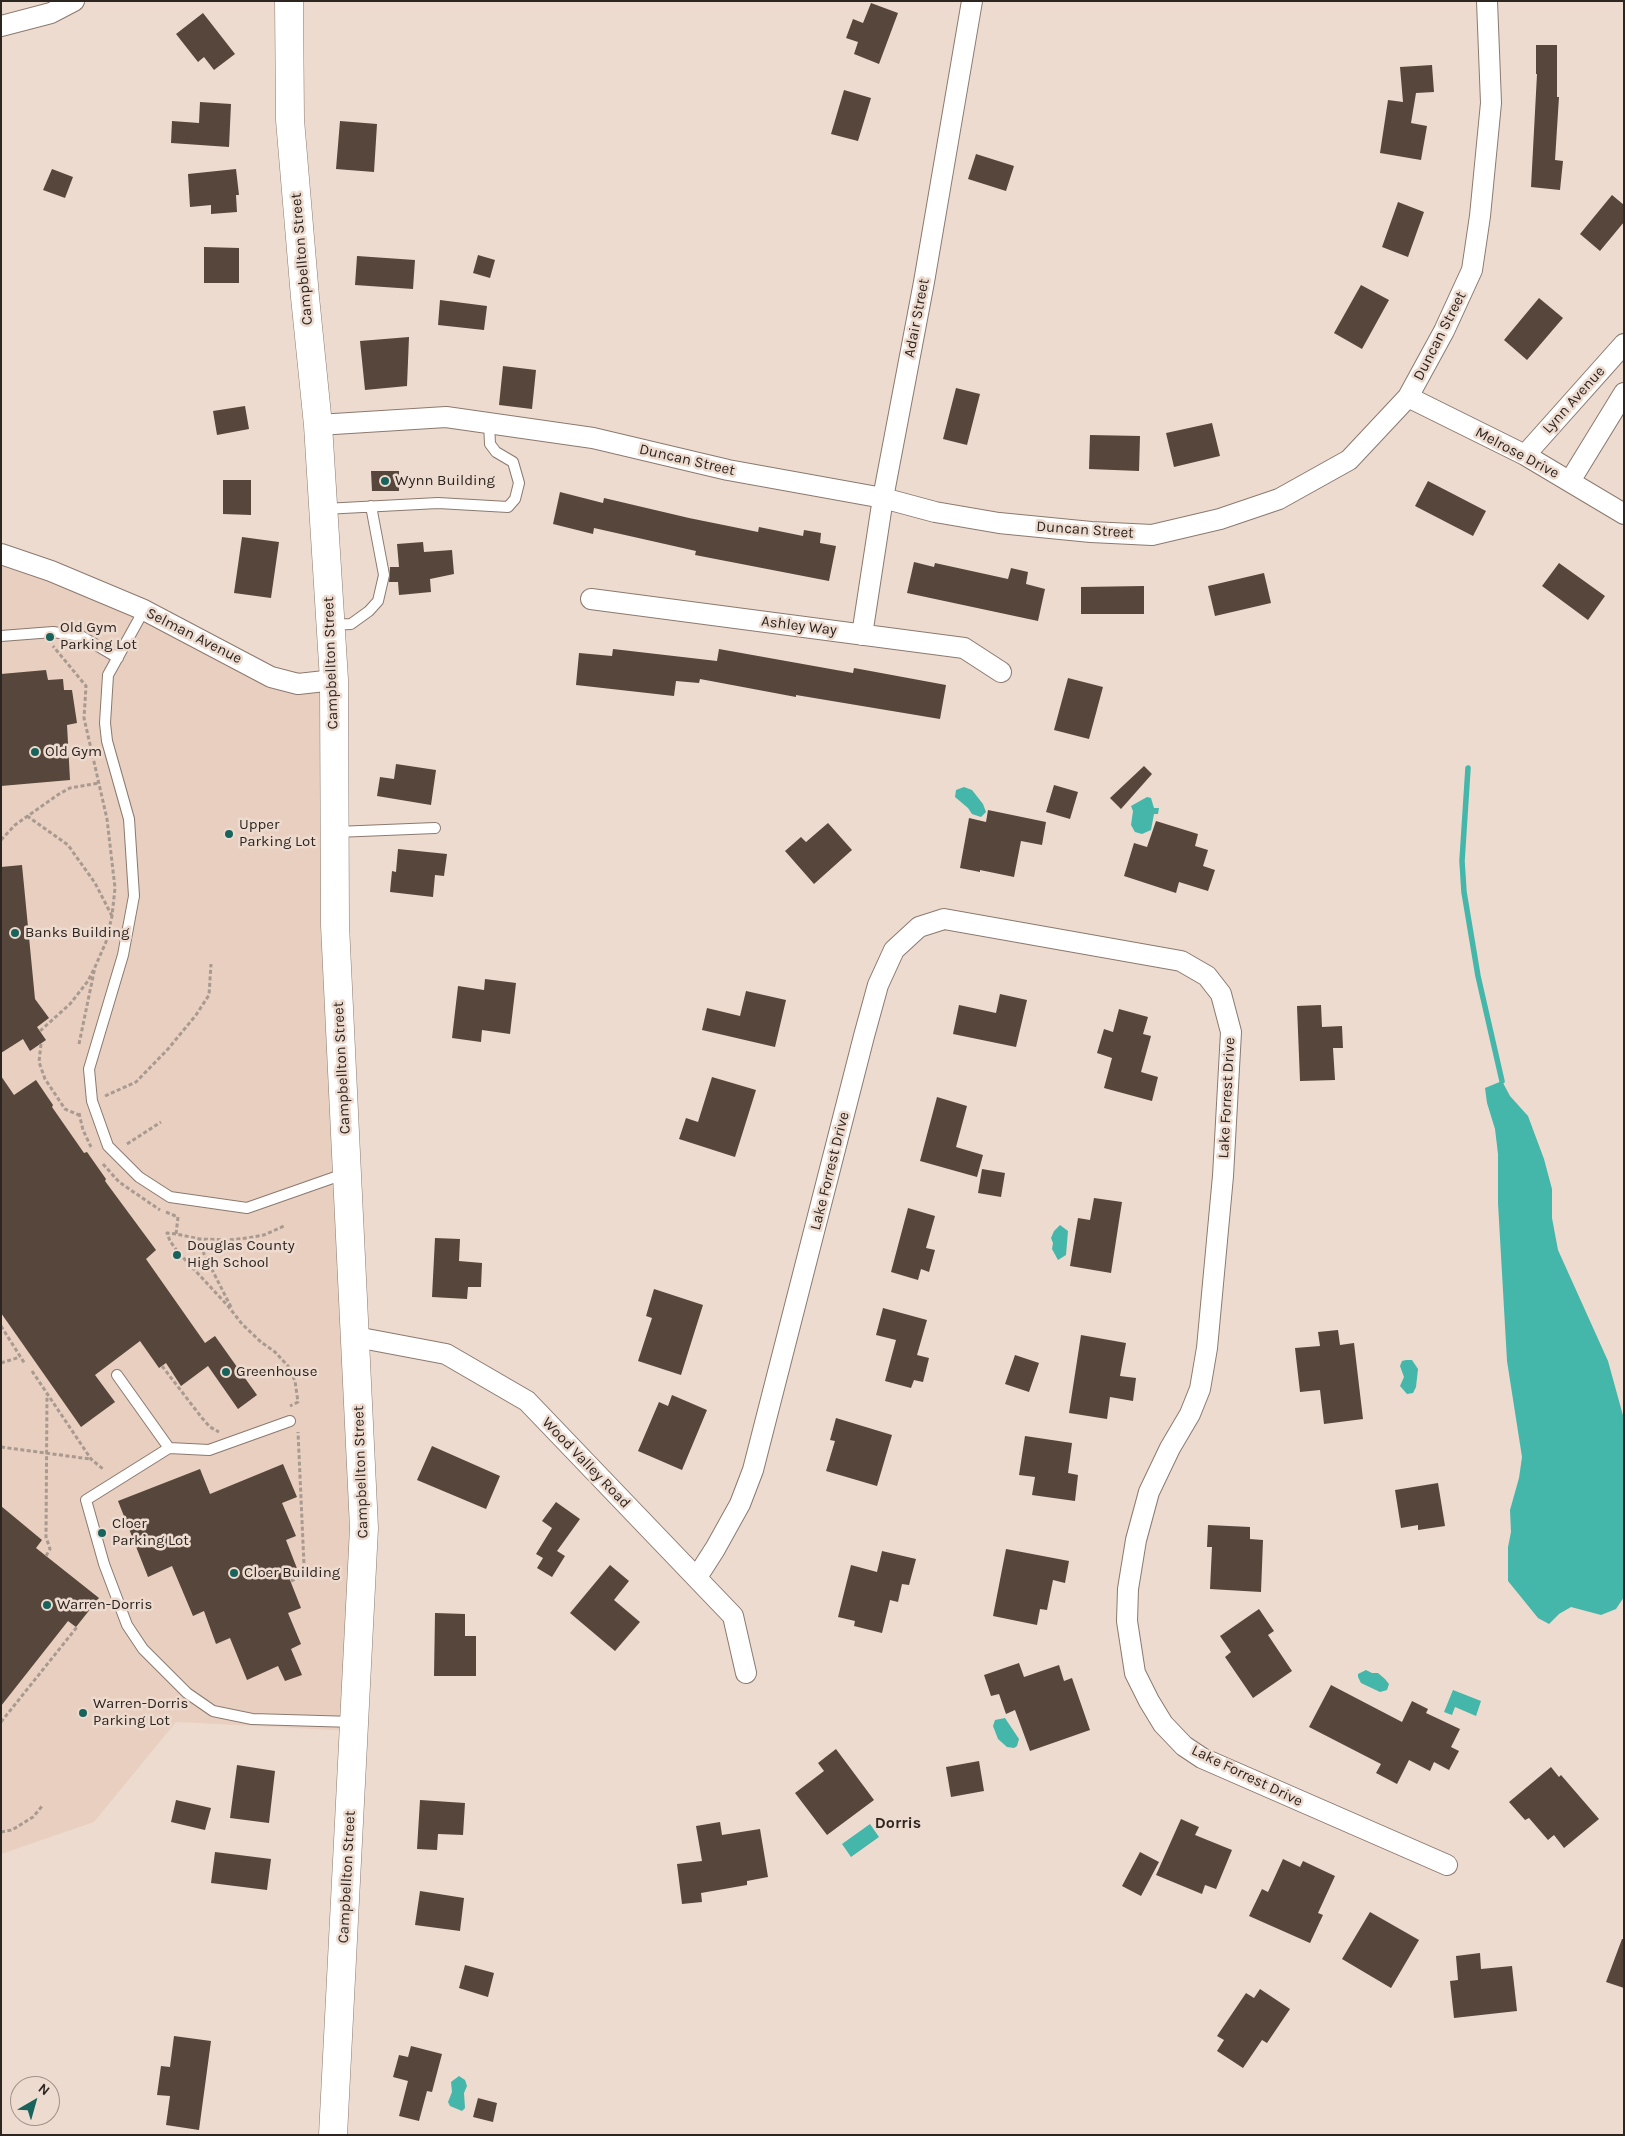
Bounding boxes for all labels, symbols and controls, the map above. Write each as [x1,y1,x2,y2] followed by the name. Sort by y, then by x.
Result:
[287,192,317,326] street label: Campbellton Street
[900,277,934,359] street label: Adair Street
[1410,288,1470,384] street label: Duncan Street
[1539,363,1609,437] street label: Lynn Avenue
[1472,423,1562,483] street label: Melrose Drive
[637,440,737,480] street label: Duncan Street
[395,472,495,490] place label: Wynn Building
[379,475,391,487] marker: Wynn Building
[1036,518,1134,542] street label: Duncan Street
[320,596,342,730] street label: Campbellton Street
[143,604,245,668] street label: Selman Avenue
[760,612,838,640] street label: Ashley Way
[60,619,137,654] place label: Old Gym Parking Lot
[44,631,56,643] marker: Old Gym Parking Lot
[45,743,102,761] place label: Old Gym
[29,746,41,758] marker: Old Gym
[239,816,316,851] place label: Upper Parking Lot
[223,828,235,840] marker: Upper Parking Lot
[25,924,129,942] place label: Banks Building
[9,927,21,939] marker: Banks Building
[330,1001,354,1135] street label: Campbellton Street
[1215,1037,1239,1159] street label: Lake Forrest Drive
[807,1110,853,1232] street label: Lake Forrest Drive
[187,1237,295,1272] place label: Douglas County High School
[171,1249,183,1261] marker: Douglas County High School
[236,1363,317,1381] place label: Greenhouse
[220,1366,232,1378] marker: Greenhouse
[350,1405,372,1539] street label: Campbellton Street
[538,1414,634,1512] street label: Wood Valley Road
[112,1515,189,1550] place label: Cloer Parking Lot
[96,1527,108,1539] marker: Cloer Parking Lot
[244,1564,340,1582] place label: Cloer Building
[228,1567,240,1579] marker: Cloer Building
[57,1596,152,1614] place label: Warren-Dorris
[41,1599,53,1611] marker: Warren-Dorris
[93,1695,188,1730] place label: Warren-Dorris Parking Lot
[77,1707,89,1719] marker: Warren-Dorris Parking Lot
[1189,1741,1305,1811] street label: Lake Forrest Drive
[335,1810,359,1944] street label: Campbellton Street
[875,1813,921,1833] district label: Dorris
[10,2076,60,2126] north arrow
[35,2080,53,2099] text: N

